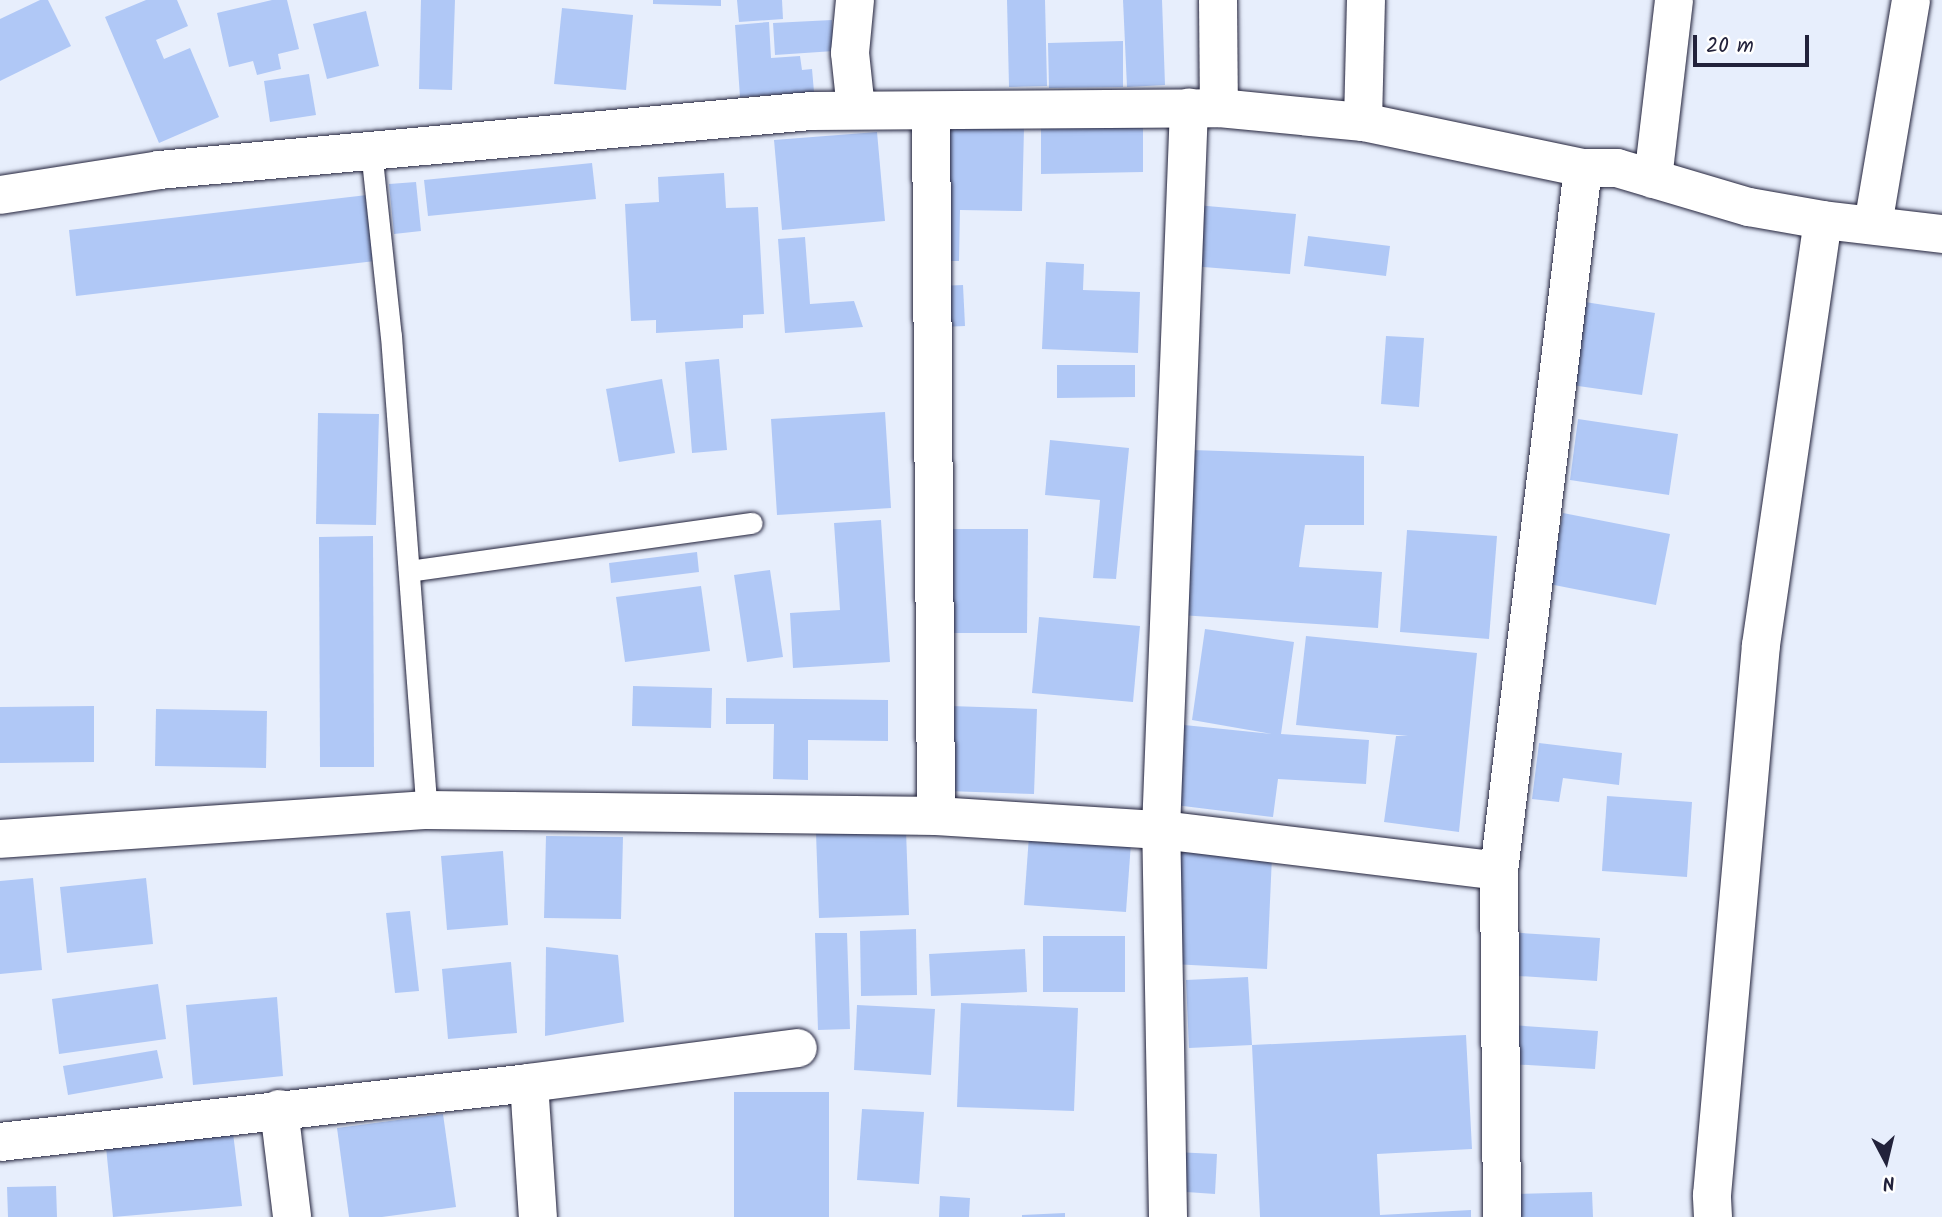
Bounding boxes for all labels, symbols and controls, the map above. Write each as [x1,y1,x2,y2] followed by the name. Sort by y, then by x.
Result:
[1697,21,1812,65] scale bar
[1706,30,1754,63] text: 20 m
[1851,1126,1921,1196] north arrow
[1881,1166,1896,1197] text: N

